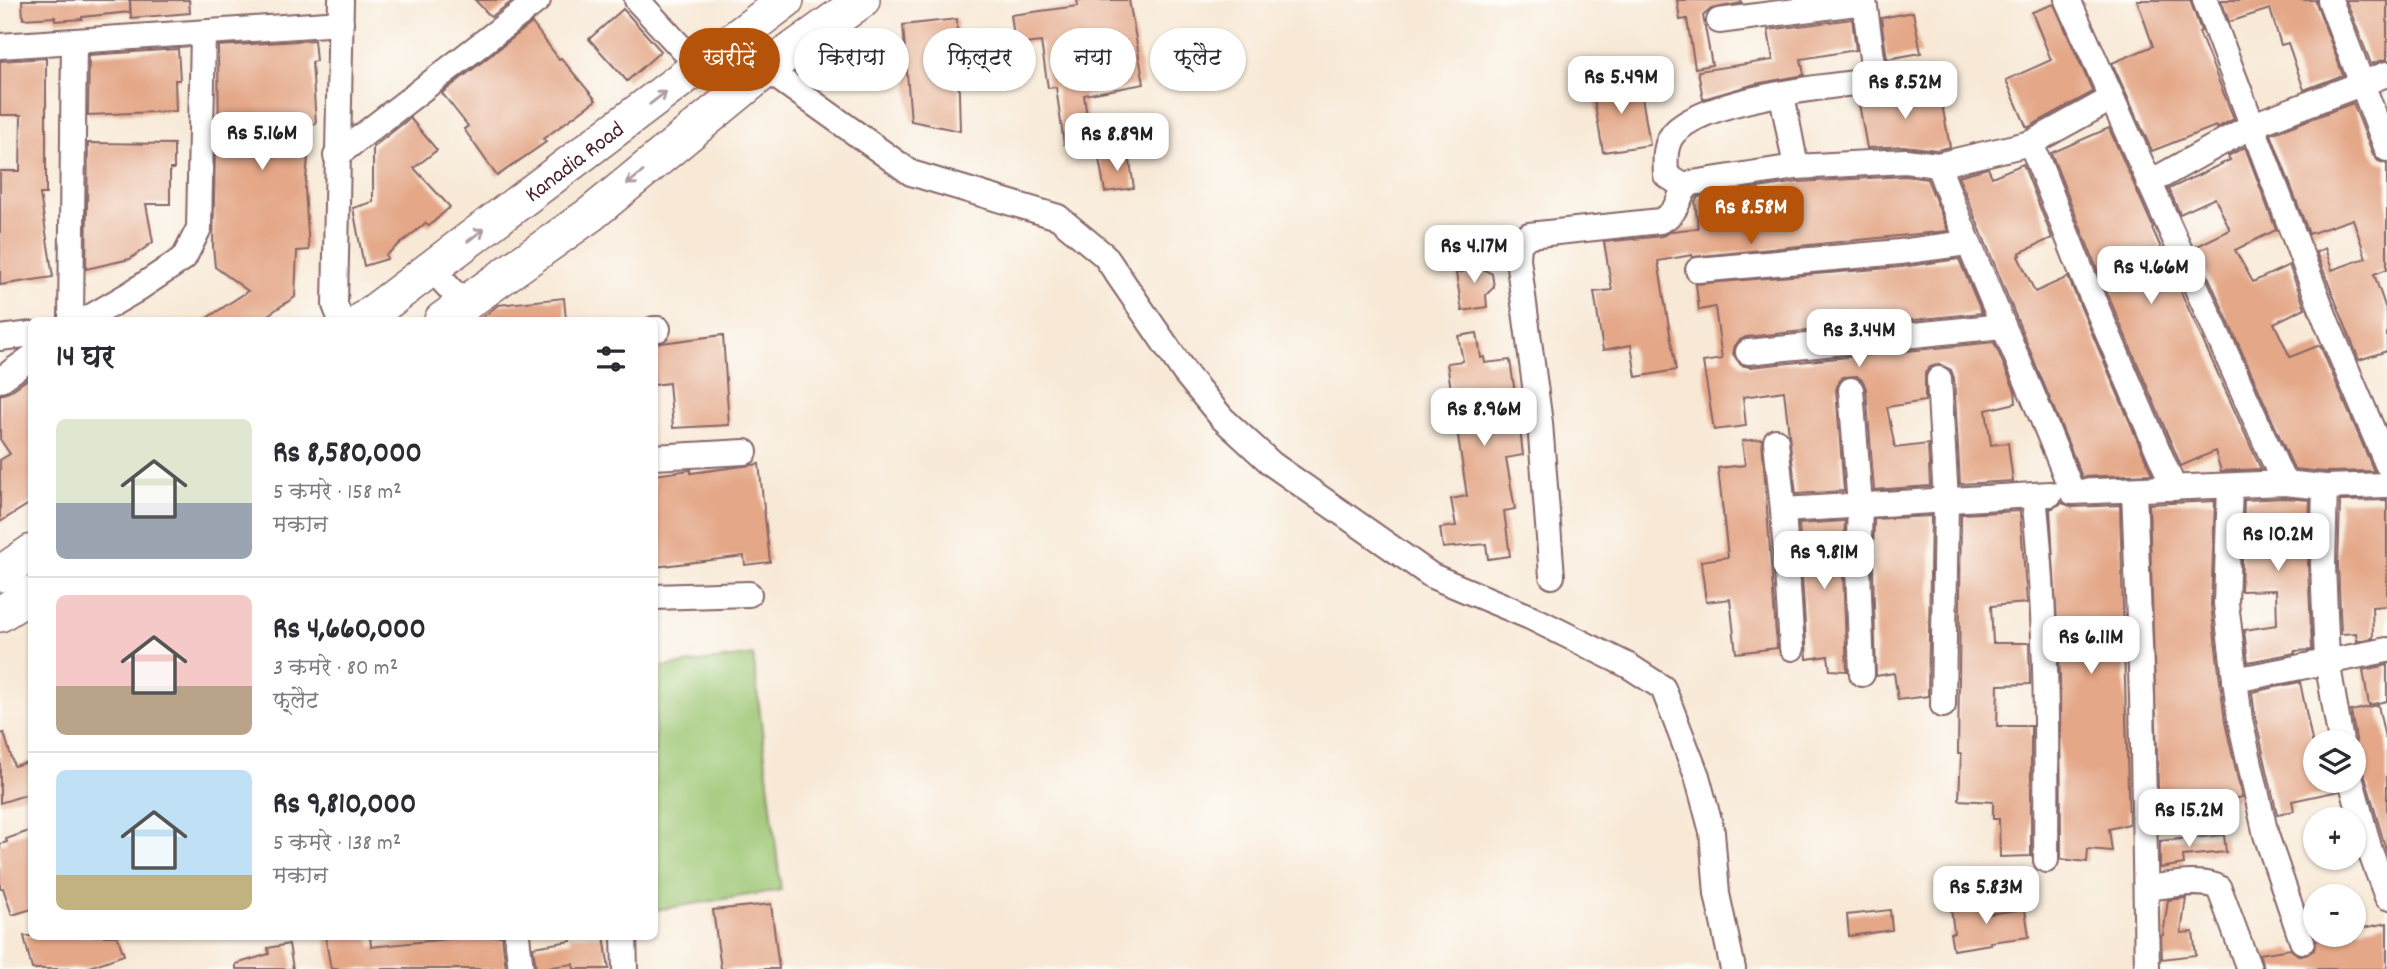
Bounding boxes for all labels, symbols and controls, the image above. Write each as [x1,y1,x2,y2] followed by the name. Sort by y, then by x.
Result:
[679,28,780,91] chip: खरीदें
[794,28,909,91] chip: किराया
[923,28,1036,91] chip: फ़िल्टर
[1050,28,1136,91] chip: नया
[1150,28,1246,91] chip: फ़्लैट
[1549,57,1693,116] pin: Rs 5.49M
[1833,61,1977,121] pin: Rs 8.52M
[1584,62,1658,95] text: Rs 5.49M
[1868,67,1942,100] text: Rs 8.52M
[648,91,667,106] one-way arrow
[190,113,334,172] pin: Rs 5.16M
[1045,114,1189,173] pin: Rs 8.89M
[519,115,632,212] street label: Kanadia Road
[227,118,297,151] text: Rs 5.16M
[1081,119,1153,152] text: Rs 8.89M
[626,170,644,185] one-way arrow
[1679,187,1823,246] pin: Rs 8.58M
[1715,192,1787,225] text: Rs 8.58M
[1402,226,1546,285] pin: Rs 4.17M
[466,228,485,242] one-way arrow
[1441,231,1507,264] text: Rs 4.17M
[2079,246,2223,306] pin: Rs 4.66M
[2113,252,2189,285] text: Rs 4.66M
[1787,310,1931,369] pin: Rs 3.44M
[1823,315,1895,348] text: Rs 3.44M
[56,338,114,381] text: 14 घर
[592,340,630,378] icon: filters
[1412,388,1556,448] pin: Rs 8.96M
[1447,394,1521,427] text: Rs 8.96M
[273,434,422,477] text: Rs 8,580,000
[112,447,196,531] icon: home
[273,477,402,510] text: 5 कमरे · 158 m²
[273,510,328,543] text: मकान
[2206,514,2350,573] pin: Rs 10.2M
[2242,519,2314,552] text: Rs 10.2M
[1752,532,1896,591] pin: Rs 9.81M
[1790,537,1858,570] text: Rs 9.81M
[273,610,426,653] text: Rs 4,660,000
[2019,616,2163,676] pin: Rs 6.11M
[2059,622,2123,655] text: Rs 6.11M
[112,623,196,707] icon: home
[273,653,398,686] text: 3 कमरे · 80 m²
[273,686,319,719] text: फ़्लैट
[2303,730,2366,947] map controls
[2303,730,2366,793] button: layers
[273,785,416,828] text: Rs 9,810,000
[2117,790,2261,849] pin: Rs 15.2M
[2154,795,2224,828] text: Rs 15.2M
[112,798,196,882] icon: home
[2303,807,2366,870] button: +
[273,828,401,861] text: 5 कमरे · 138 m²
[273,861,328,894] text: मकान
[1914,866,2058,926] pin: Rs 5.83M
[1949,872,2023,905] text: Rs 5.83M
[2303,884,2366,947] button: −

